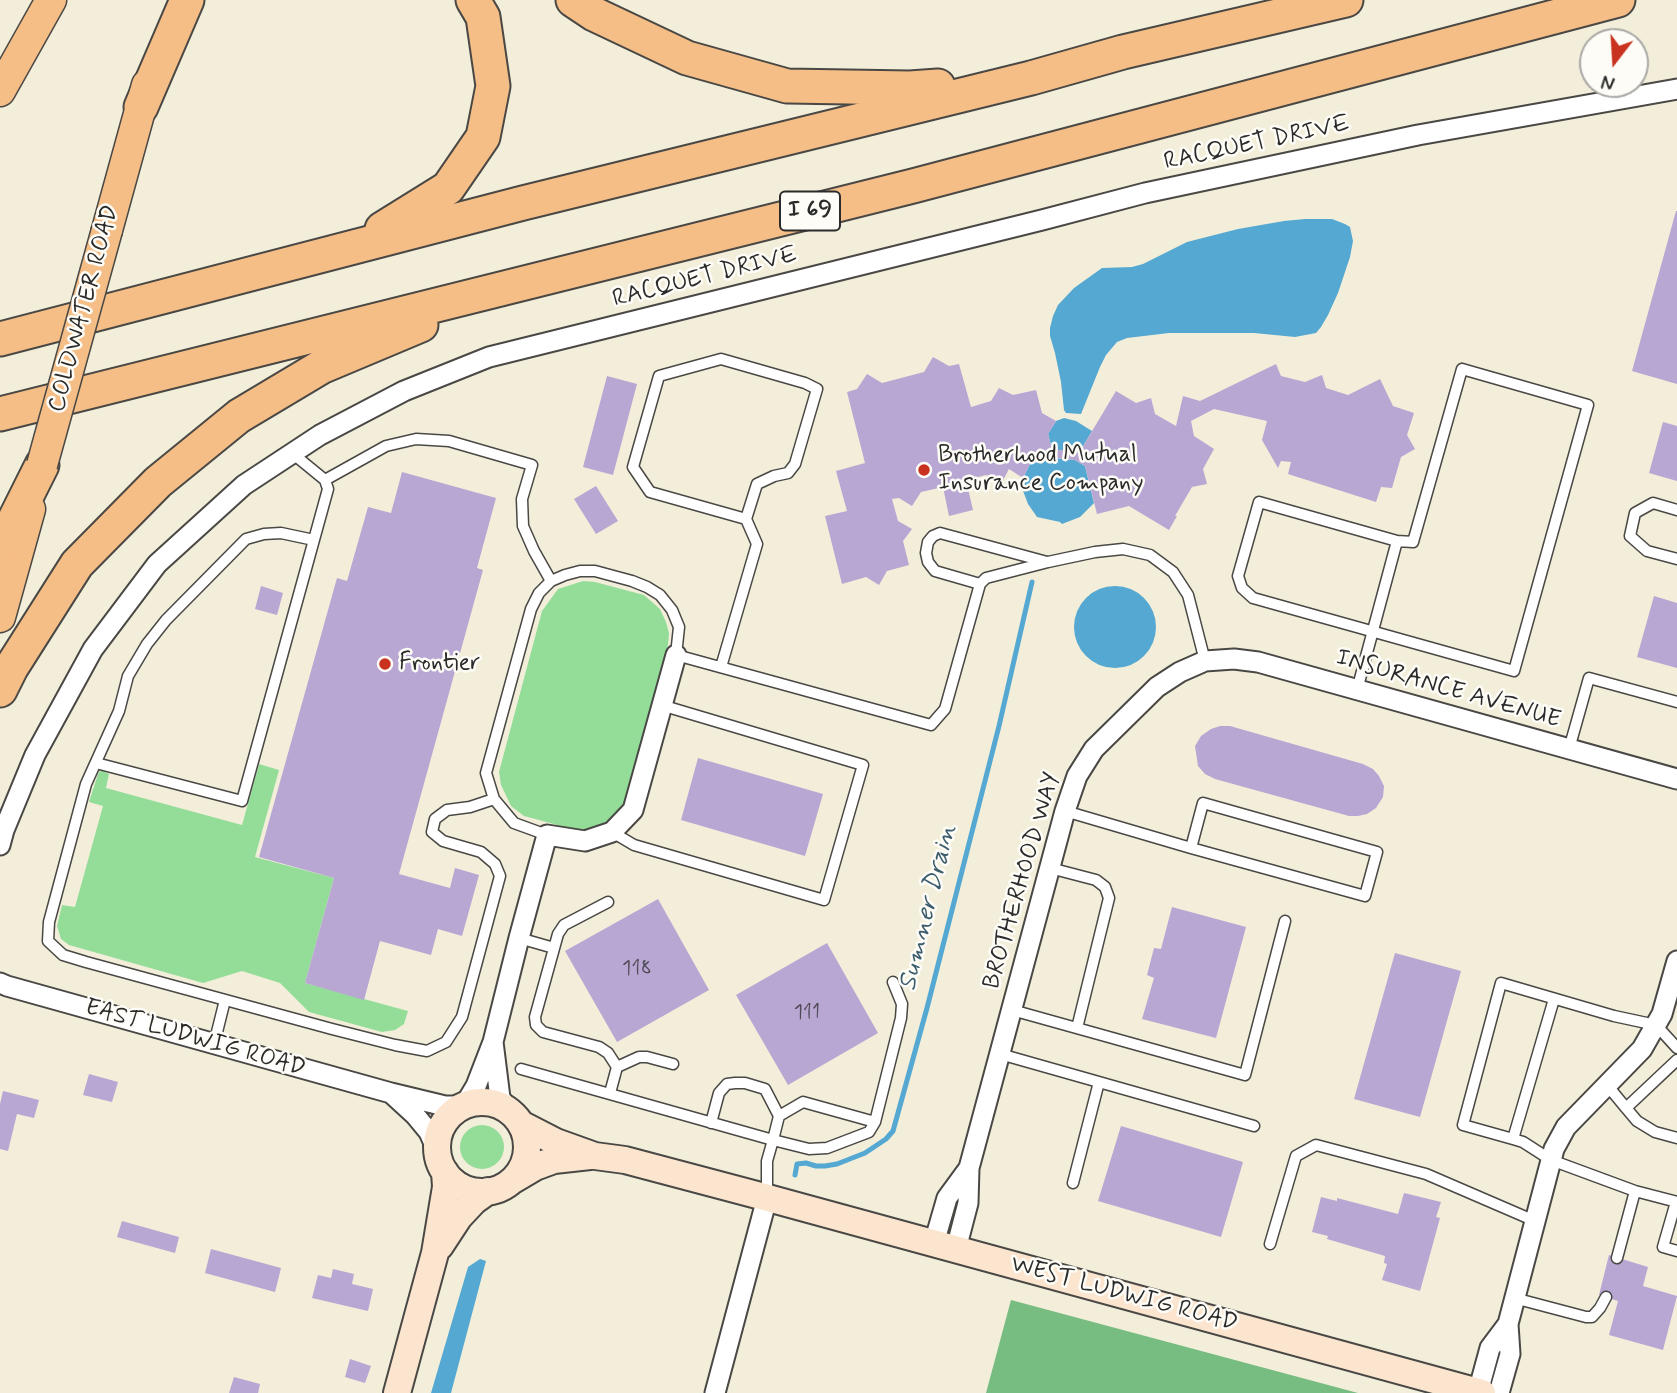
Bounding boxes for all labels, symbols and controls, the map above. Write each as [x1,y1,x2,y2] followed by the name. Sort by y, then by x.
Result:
[1579,28,1649,98] north arrow
[1599,68,1618,95] text: N
[1162,110,1352,178] street label: RACQUET DRIVE
[780,192,840,230] road number: I 69
[43,202,127,416] street label: COLDWATER ROAD
[610,241,800,315] street label: RACQUET DRIVE
[938,442,1143,498] place label: Brotherhood Mutual Insurance Company
[916,462,932,478] marker: Brotherhood Mutual Insurance Company
[1332,644,1564,736] street label: INSURANCE AVENUE
[399,650,480,678] place label: Frontier
[377,656,393,672] marker: Frontier
[978,769,1068,993] street label: BROTHERHOOD WAY
[893,822,965,994] water label: Sumner Drain
[622,957,652,983] house number: 118
[82,994,308,1084] street label: EAST LUDWIG ROAD
[794,1001,820,1027] house number: 111
[1007,1251,1241,1339] street label: WEST LUDWIG ROAD

